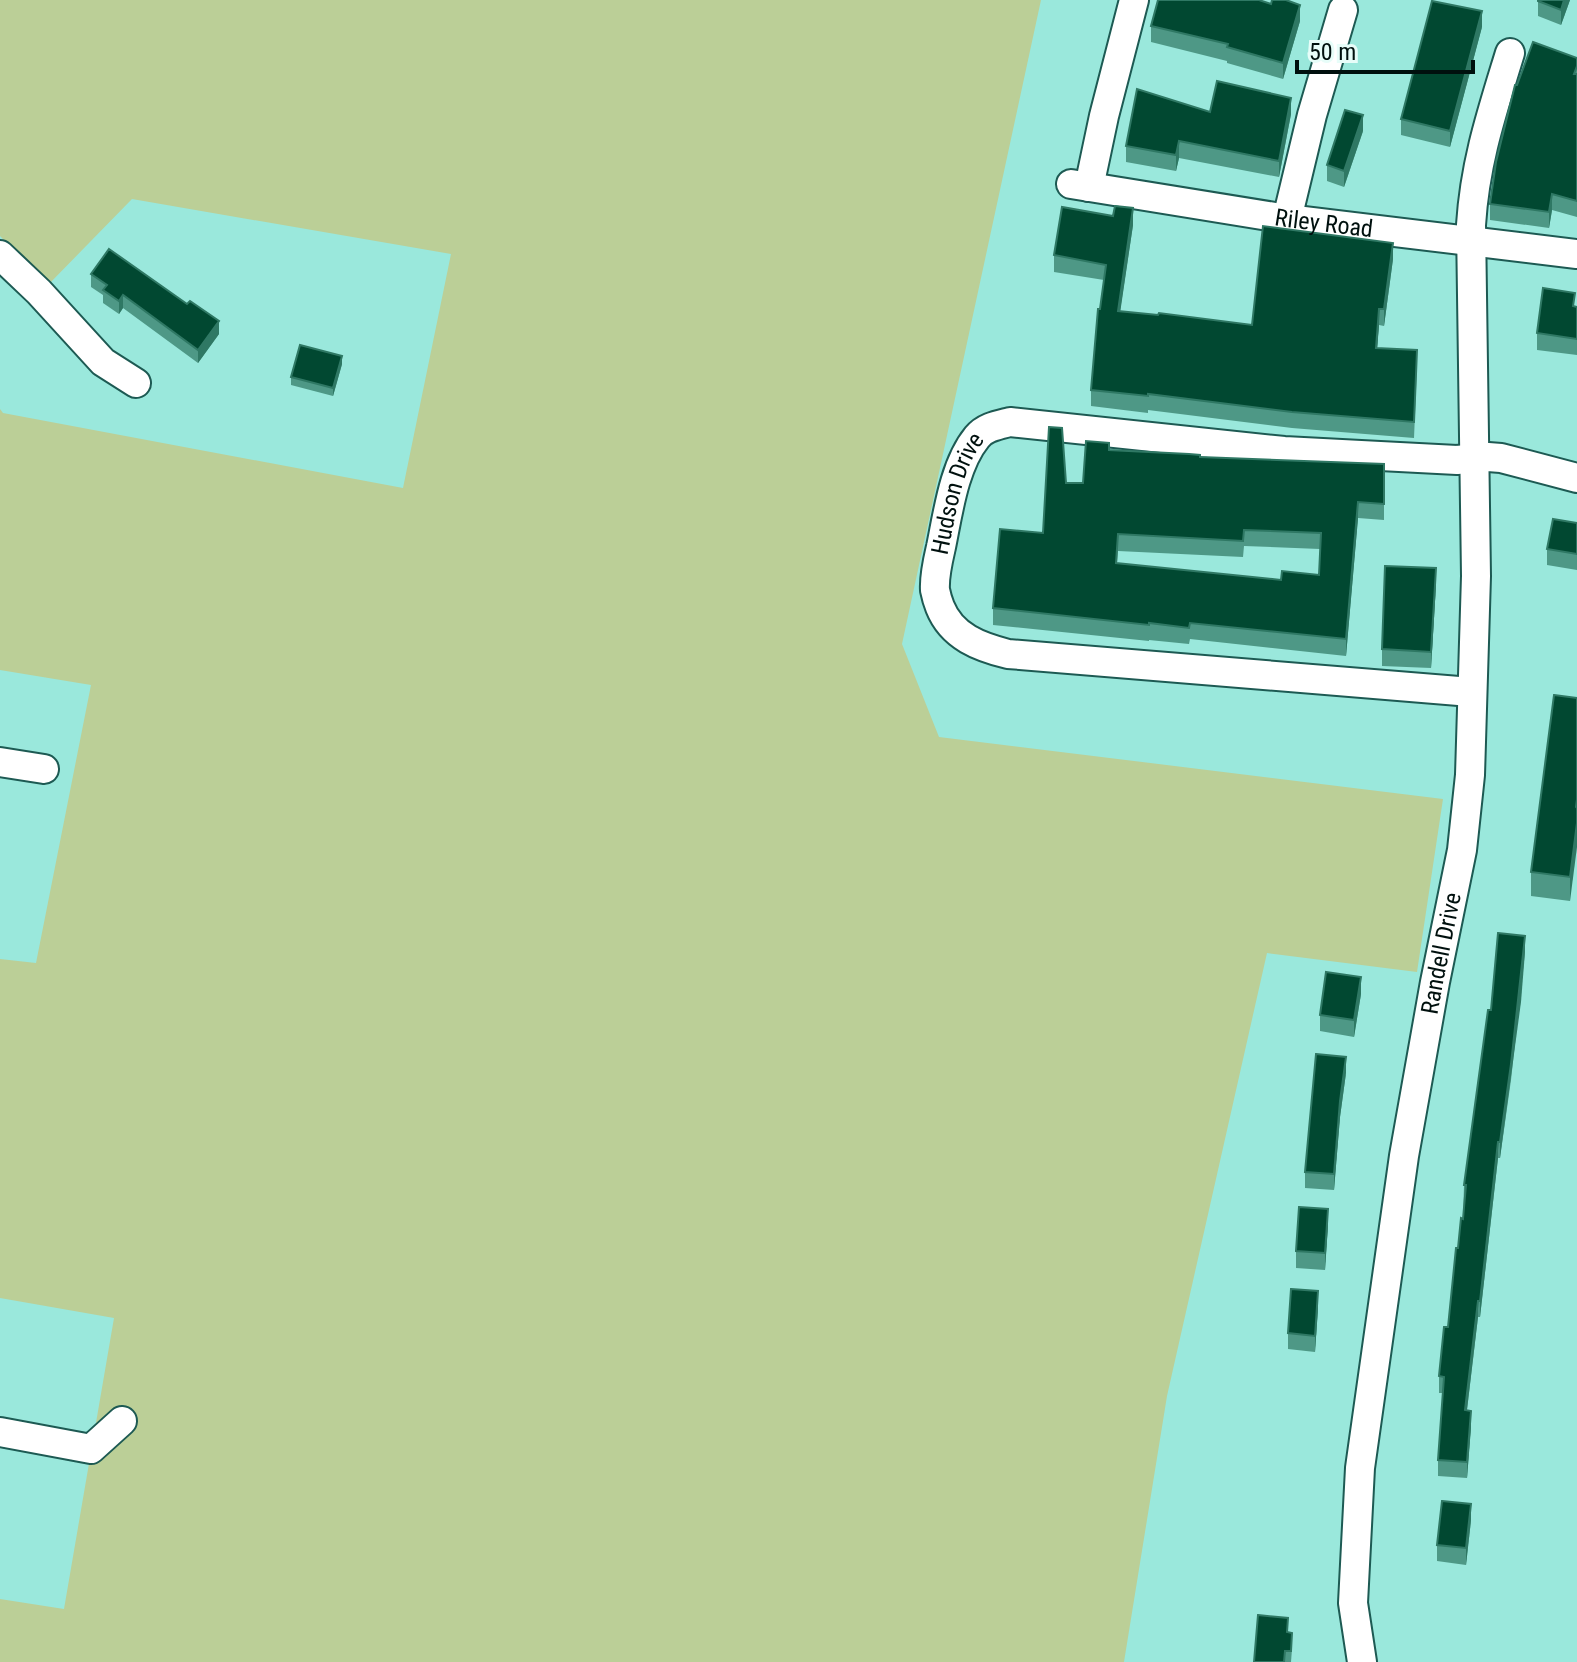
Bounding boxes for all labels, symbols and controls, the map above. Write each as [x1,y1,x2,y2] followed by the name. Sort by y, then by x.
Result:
[1297,24,1473,74] scale bar
[1309,38,1356,66] text: 50 m
[1273,203,1375,243] street label: Riley Road
[926,427,990,557] street label: Hudson Drive
[1416,890,1467,1016] street label: Randell Drive

